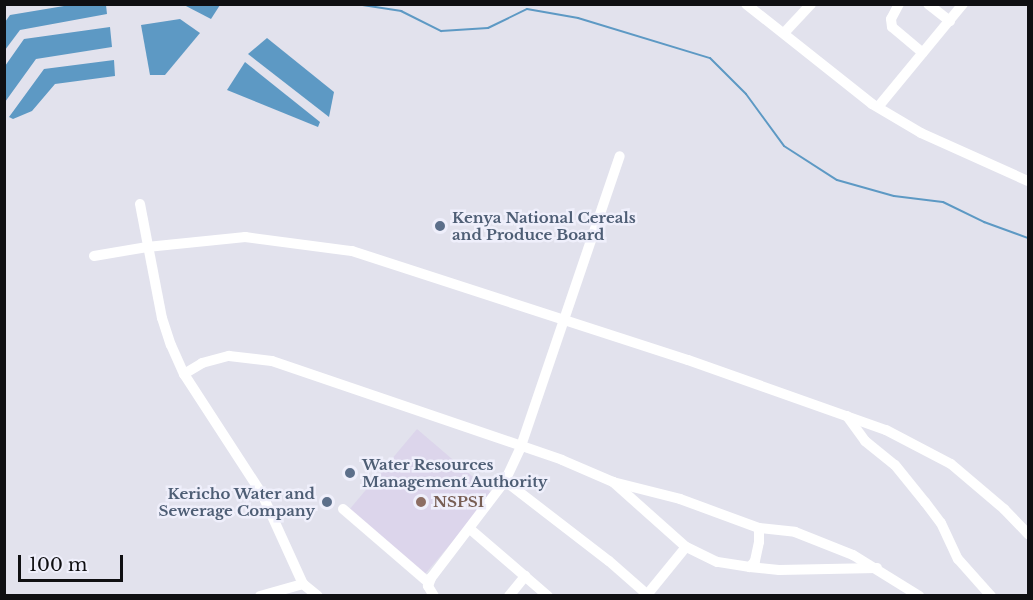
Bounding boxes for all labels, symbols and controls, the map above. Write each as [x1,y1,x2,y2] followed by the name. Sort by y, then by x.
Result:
[452,208,636,243] place label: Kenya National Cereals and Produce Board
[433,219,447,233] marker: Kenya National Cereals and Produce Board
[362,455,548,490] place label: Water Resources Management Authority
[343,466,357,480] marker: Water Resources Management Authority
[159,484,315,519] place label: Kericho Water and Sewerage Company
[433,493,484,511] place label: NSPSI
[320,495,334,509] marker: Kericho Water and Sewerage Company
[414,495,428,509] marker: NSPSI
[21,543,126,581] scale bar
[29,554,87,576] text: 100 m

